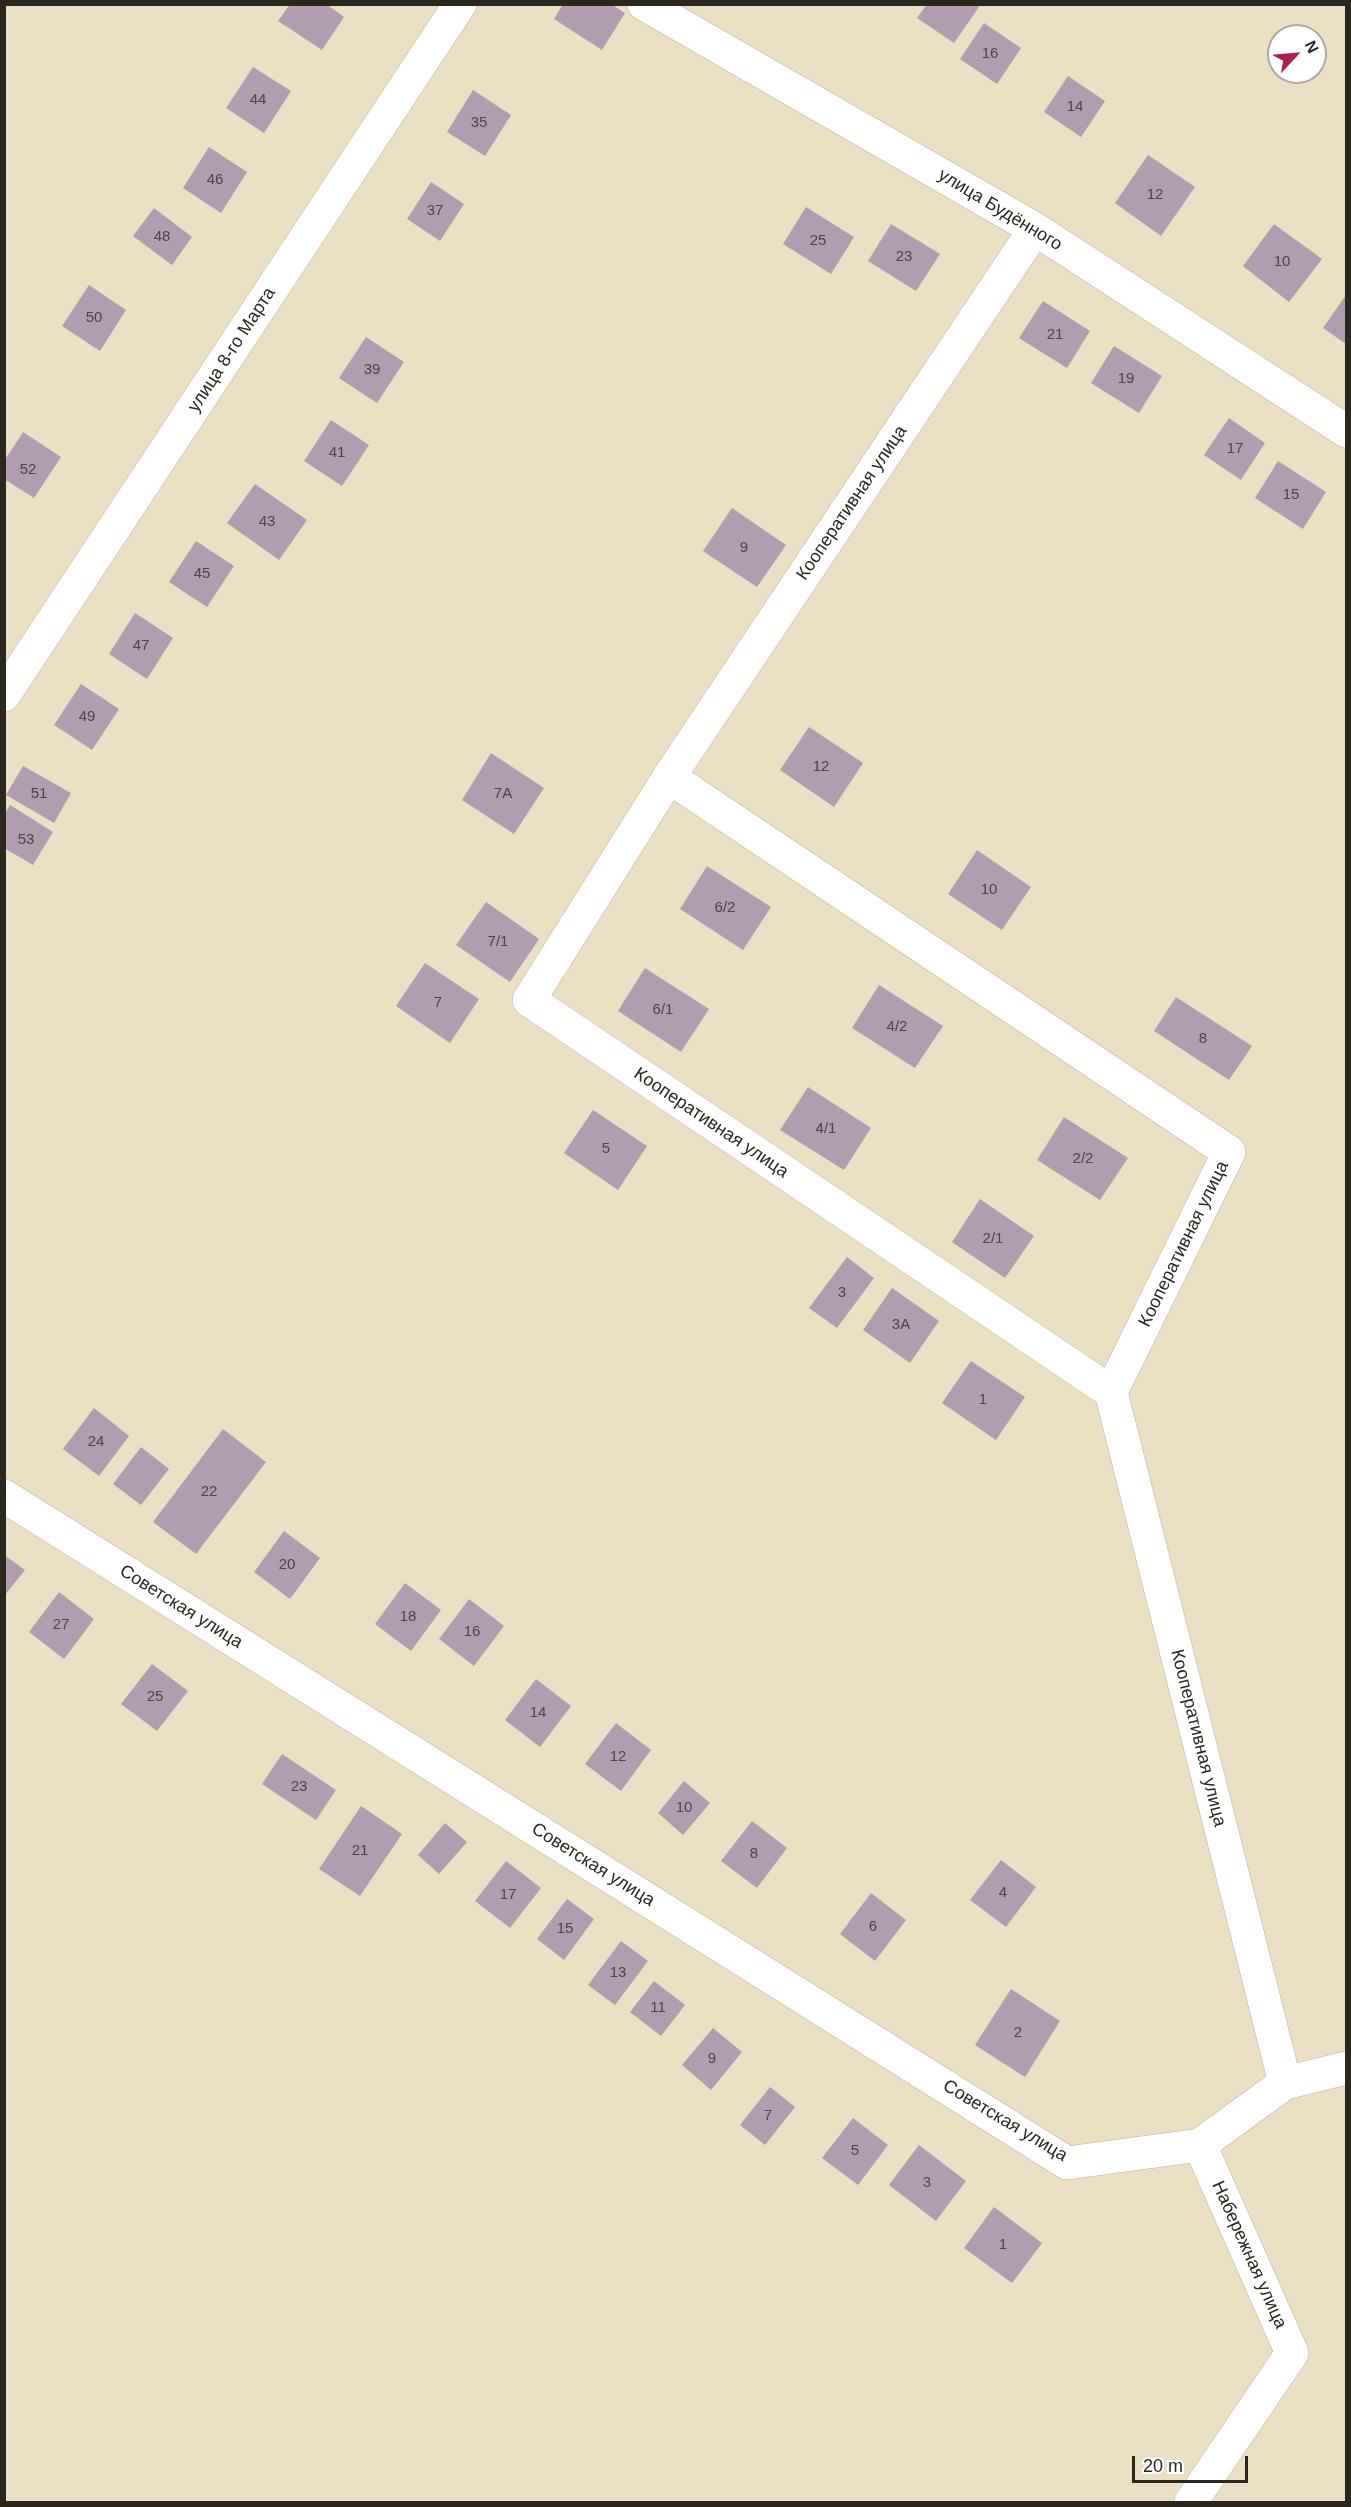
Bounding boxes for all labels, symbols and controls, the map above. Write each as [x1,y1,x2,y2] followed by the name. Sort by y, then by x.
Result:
[1267,24,1327,84] north arrow
[1302,38,1322,56] text: N
[982,45,998,63] house number: 16
[250,91,266,109] house number: 44
[1067,98,1083,116] house number: 14
[471,114,487,132] house number: 35
[934,164,1066,256] street label: улица Будённого
[207,171,223,189] house number: 46
[1147,186,1163,204] house number: 12
[427,202,443,220] house number: 37
[154,228,170,246] house number: 48
[810,232,826,250] house number: 25
[896,248,912,266] house number: 23
[1274,253,1290,271] house number: 10
[184,284,280,416] street label: улица 8-го Марта
[86,309,102,327] house number: 50
[1047,326,1063,344] house number: 21
[364,361,380,379] house number: 39
[1118,370,1134,388] house number: 19
[792,422,912,584] street label: Кооперативная улица
[1227,440,1243,458] house number: 17
[329,444,345,462] house number: 41
[20,461,36,479] house number: 52
[1283,486,1299,504] house number: 15
[259,513,275,531] house number: 43
[740,539,748,557] house number: 9
[194,565,210,583] house number: 45
[133,637,149,655] house number: 47
[79,708,95,726] house number: 49
[813,758,829,776] house number: 12
[31,785,47,803] house number: 51
[494,785,512,803] house number: 7А
[18,831,34,849] house number: 53
[981,881,997,899] house number: 10
[715,899,735,917] house number: 6/2
[488,933,508,951] house number: 7/1
[434,994,442,1012] house number: 7
[653,1001,673,1019] house number: 6/1
[887,1018,907,1036] house number: 4/2
[1199,1030,1207,1048] house number: 8
[630,1063,792,1183] street label: Кооперативная улица
[816,1120,836,1138] house number: 4/1
[602,1140,610,1158] house number: 5
[1073,1150,1093,1168] house number: 2/2
[1134,1158,1234,1330] street label: Кооперативная улица
[983,1230,1003,1248] house number: 2/1
[838,1284,846,1302] house number: 3
[892,1316,910,1334] house number: 3А
[979,1391,987,1409] house number: 1
[88,1433,104,1451] house number: 24
[201,1483,217,1501] house number: 22
[279,1556,295,1574] house number: 20
[115,1560,247,1654] street label: Советская улица
[400,1608,416,1626] house number: 18
[53,1616,69,1634] house number: 27
[464,1623,480,1641] house number: 16
[1166,1647,1230,1829] street label: Кооперативная улица
[147,1688,163,1706] house number: 25
[530,1704,546,1722] house number: 14
[610,1748,626,1766] house number: 12
[291,1778,307,1796] house number: 23
[676,1799,692,1817] house number: 10
[527,1818,659,1912] street label: Советская улица
[352,1842,368,1860] house number: 21
[750,1845,758,1863] house number: 8
[999,1884,1007,1902] house number: 4
[500,1886,516,1904] house number: 17
[869,1918,877,1936] house number: 6
[557,1920,573,1938] house number: 15
[610,1964,626,1982] house number: 13
[650,1999,666,2017] house number: 11
[1014,2024,1022,2042] house number: 2
[708,2050,716,2068] house number: 9
[939,2075,1071,2167] street label: Советская улица
[764,2107,772,2125] house number: 7
[851,2142,859,2160] house number: 5
[923,2174,931,2192] house number: 3
[1207,2178,1291,2332] street label: Набережная улица
[999,2236,1007,2254] house number: 1
[1135,2444,1250,2482] scale bar
[1143,2456,1183,2476] text: 20 m

